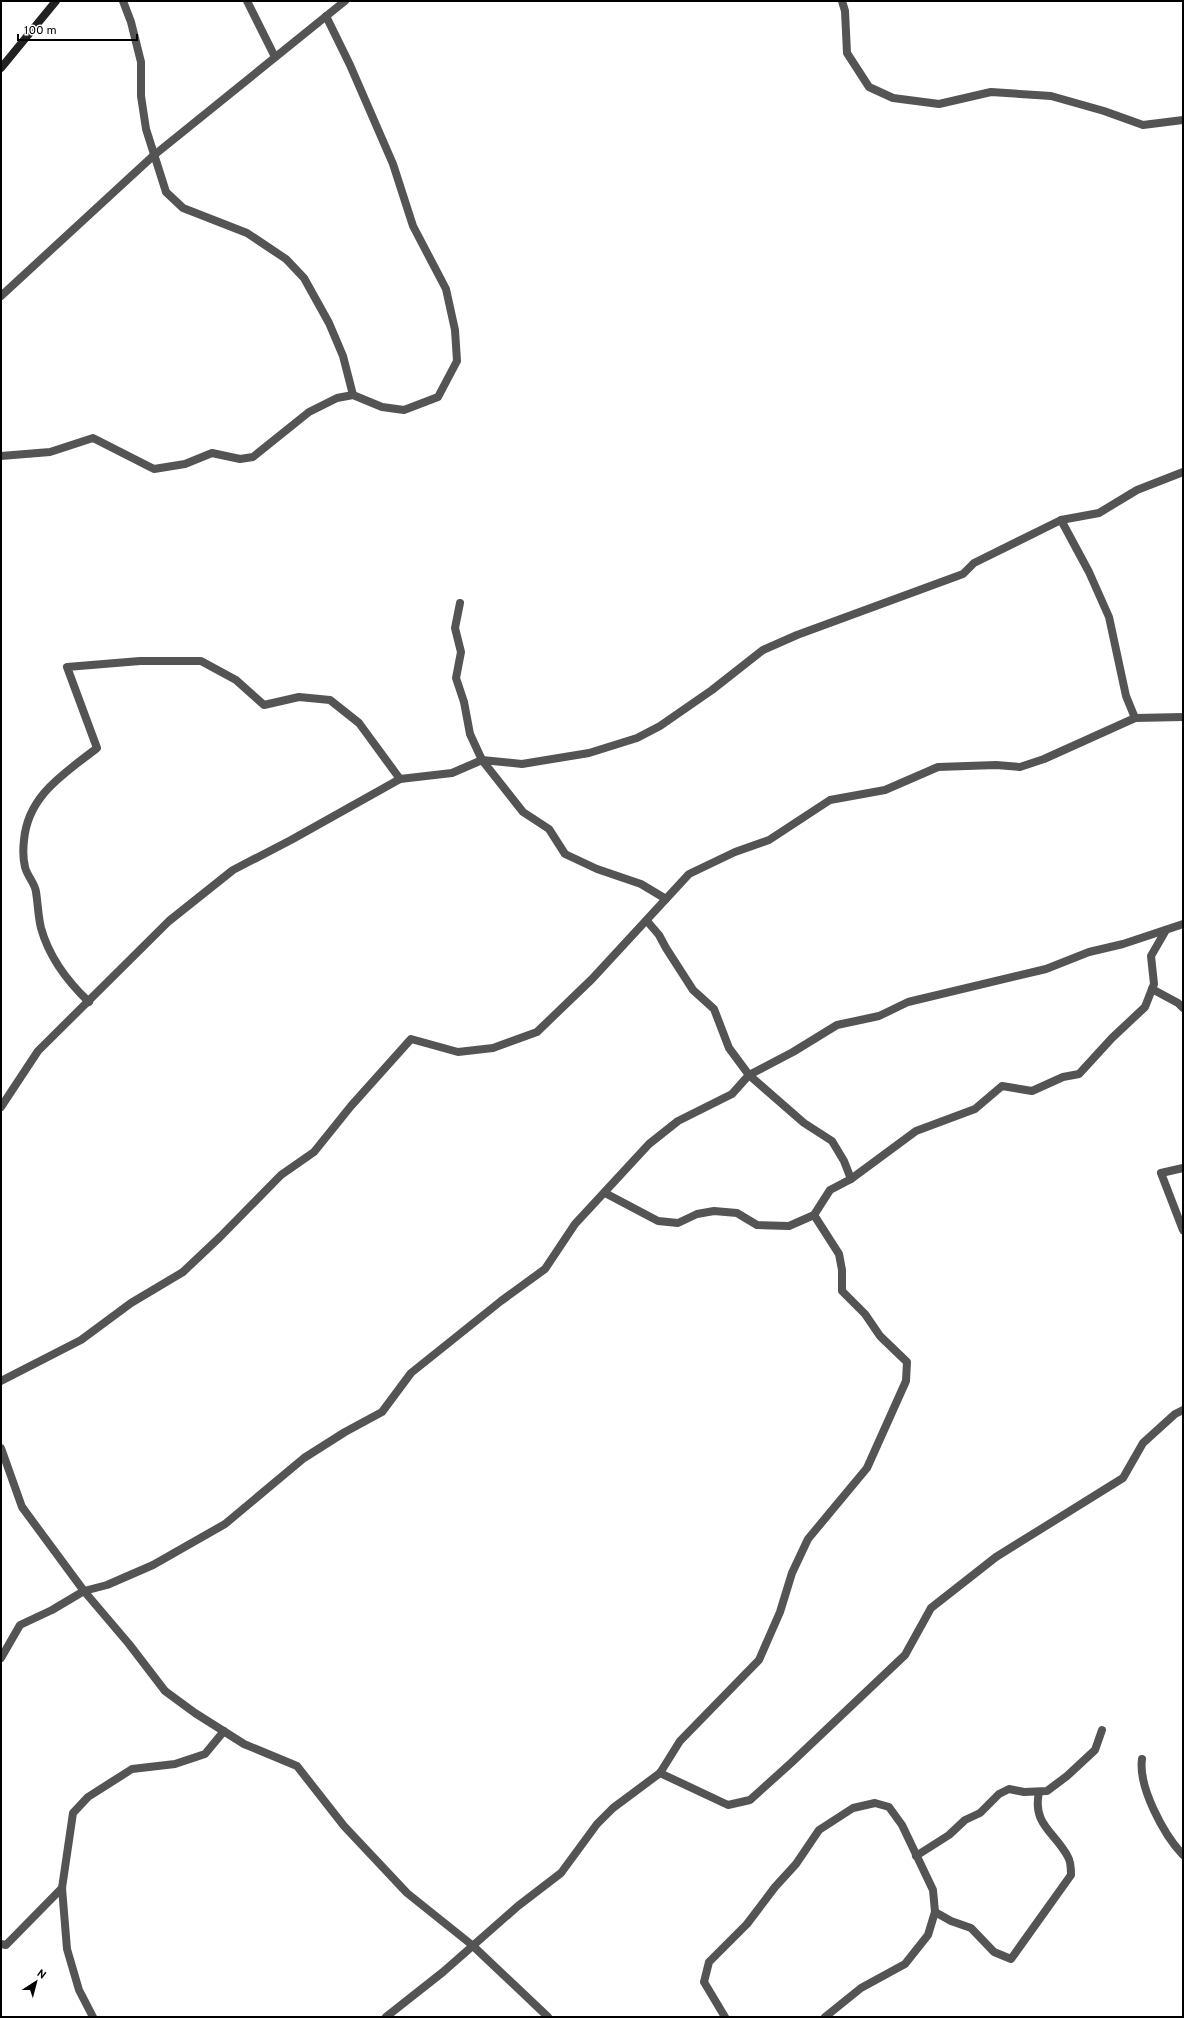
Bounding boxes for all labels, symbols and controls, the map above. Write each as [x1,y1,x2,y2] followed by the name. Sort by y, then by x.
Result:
[18,16,137,42] scale bar
[24,23,57,39] text: 100 m
[16,1962,56,2002] north arrow
[34,1967,49,1983] text: N

